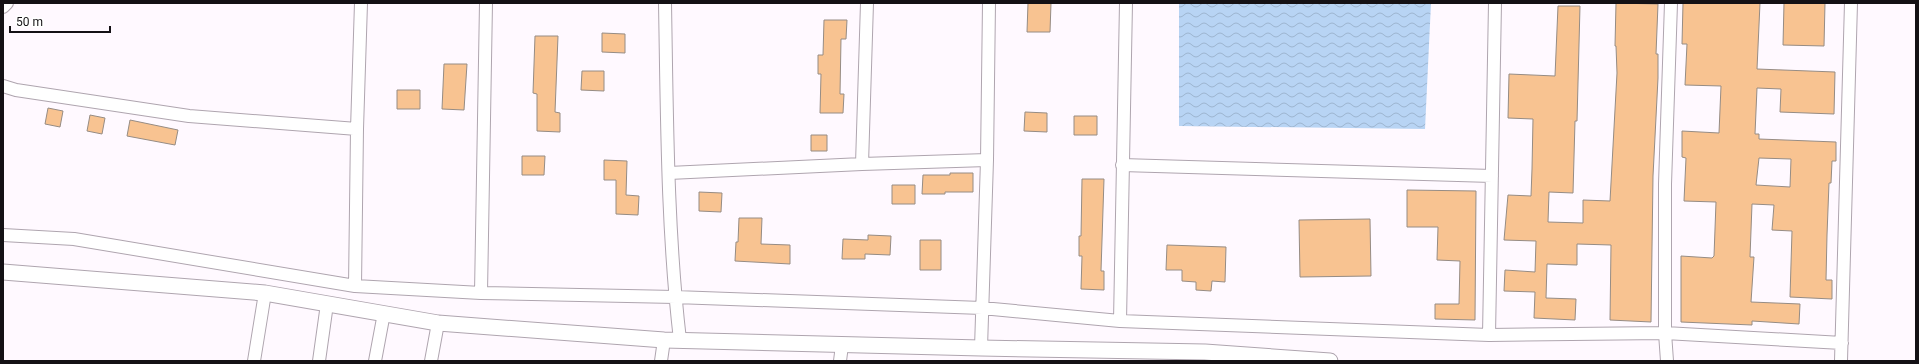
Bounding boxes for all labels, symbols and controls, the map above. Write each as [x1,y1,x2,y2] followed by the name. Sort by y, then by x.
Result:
[10,8,110,34] scale bar
[16,15,43,29] text: 50 m

